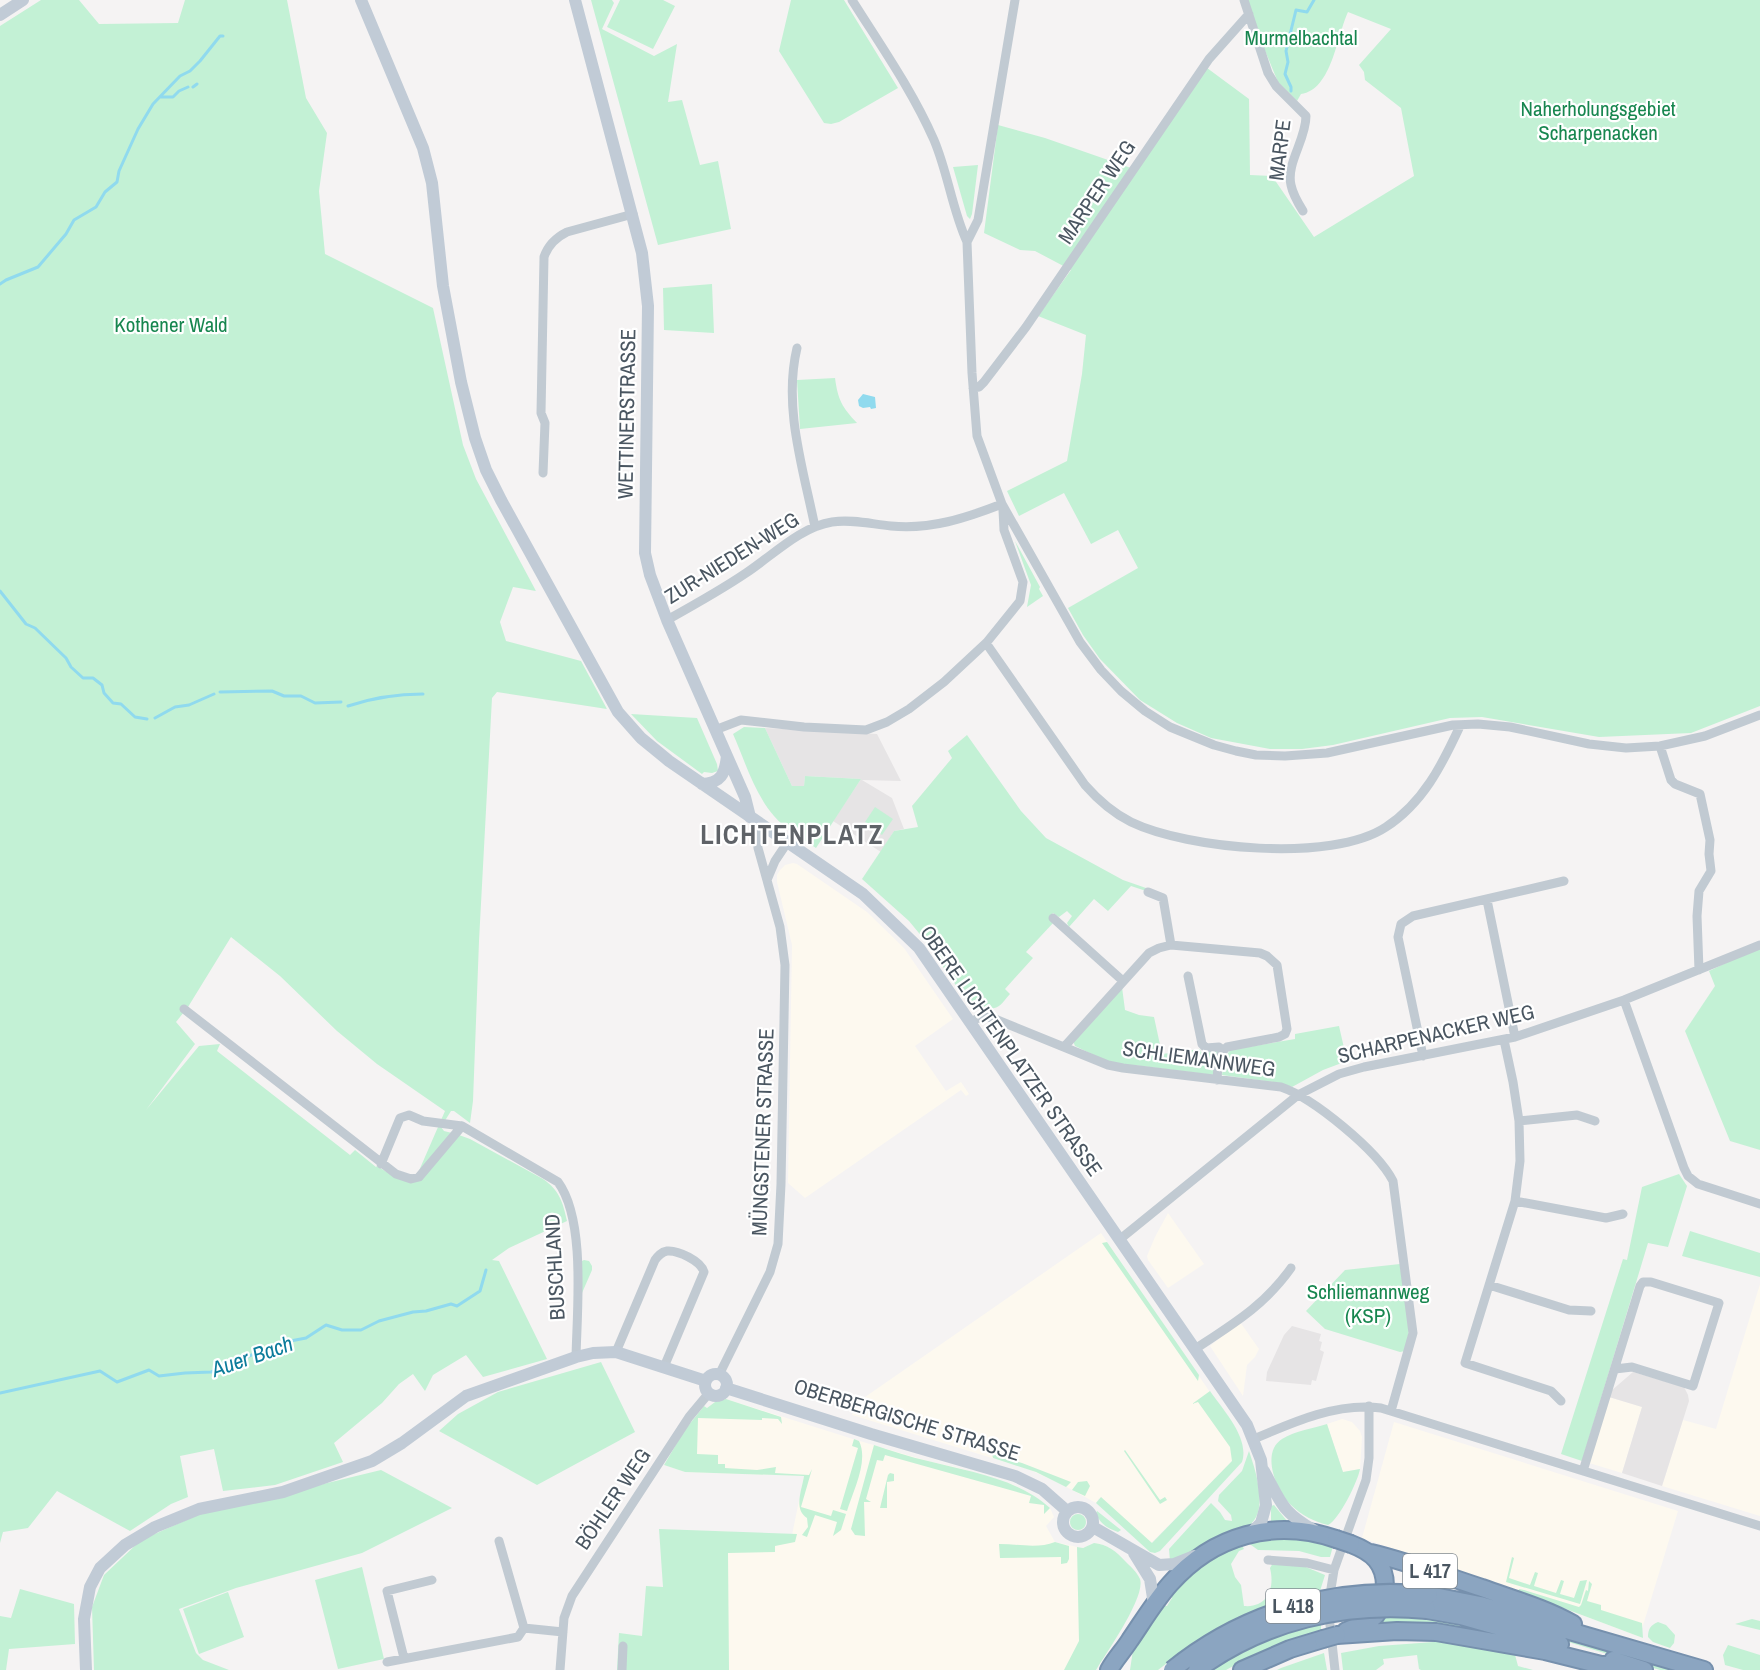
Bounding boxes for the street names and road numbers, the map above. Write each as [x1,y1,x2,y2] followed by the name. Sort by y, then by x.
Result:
[1261,118,1298,182] street label: MARPE
[1051,134,1142,249] street label: MARPER WEG
[611,329,642,499] street label: WETTINERSTRASSE
[659,505,804,610] street label: ZUR-NIEDEN-WEG
[913,919,1109,1182] street label: OBERE LICHTENPLATZER STRASSE
[1335,997,1537,1070] street label: SCHARPENACKER WEG
[744,1028,781,1236] street label: MÜNGSTENER STRASSE
[1121,1033,1277,1084] street label: SCHLIEMANNWEG
[537,1213,572,1321] street label: BUSCHLAND
[790,1371,1024,1468] street label: OBERBERGISCHE STRASSE
[568,1442,657,1555] street label: BÖHLER WEG
[1403,1554,1457,1588] road number: L 417
[1266,1589,1320,1623] road number: L 418

